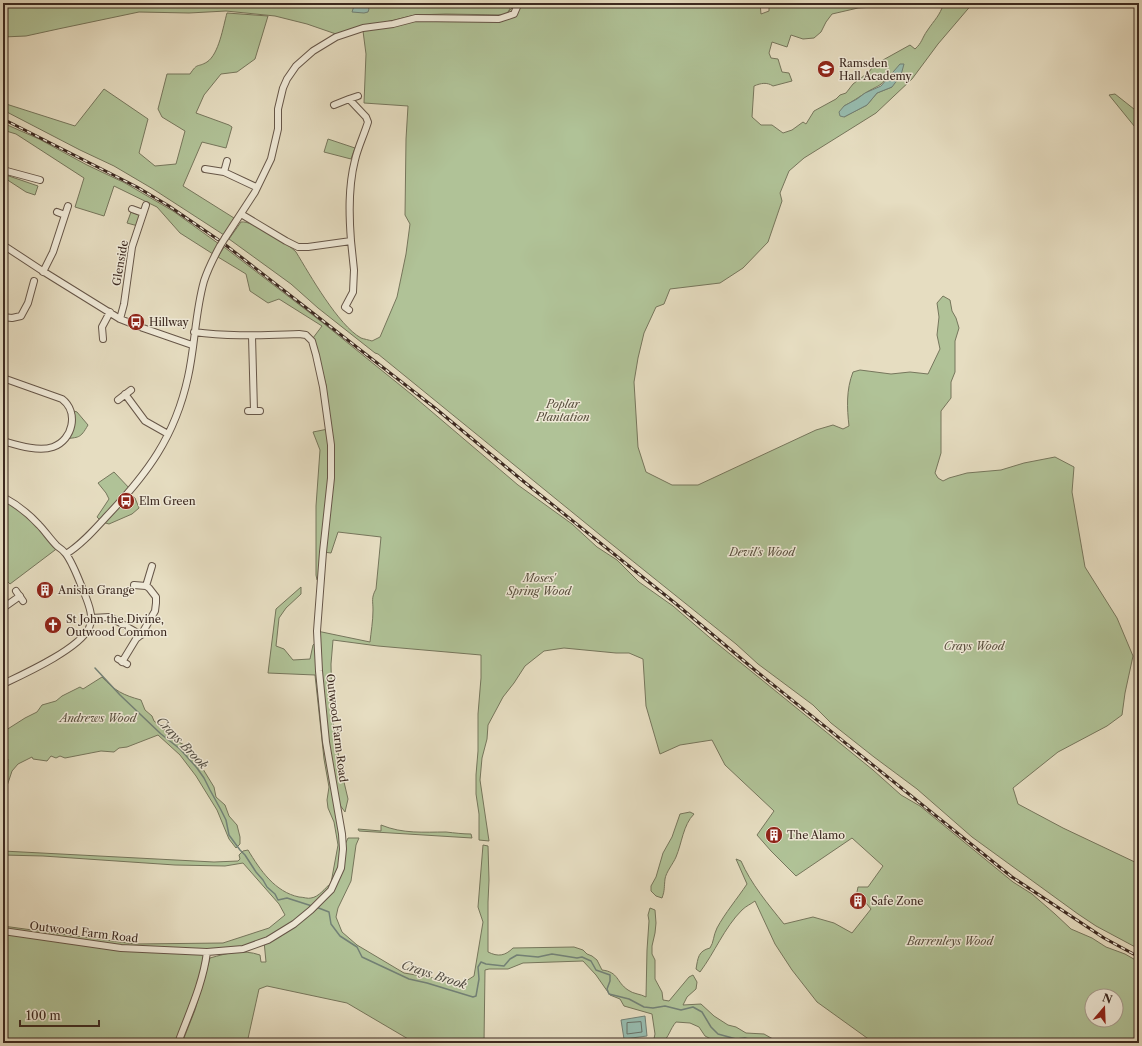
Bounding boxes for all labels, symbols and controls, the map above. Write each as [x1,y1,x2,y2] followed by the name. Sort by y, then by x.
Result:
[839,56,913,83] place label: Ramsden Hall Academy
[816,59,836,79] school or university icon: Ramsden Hall Academy
[109,239,131,287] street label: Glenside
[126,312,146,332] bus stop icon: Hillway
[149,315,190,329] place label: Hillway
[535,397,590,424] park label: Poplar Plantation
[116,491,136,511] bus stop icon: Elm Green
[139,494,196,508] place label: Elm Green
[728,545,796,559] park label: Devil's Wood
[506,571,573,598] park label: Moses' Spring Wood
[35,580,55,600] building icon: Anisha Grange
[57,583,135,597] place label: Anisha Grange
[66,612,167,639] place label: St John the Divine, Outwood Common
[43,615,63,635] church icon: St John the Divine, Outwood Common
[944,639,1006,653] park label: Crays Wood
[323,673,351,783] street label: Outwood Farm Road
[58,711,138,725] park label: Andrews Wood
[154,713,212,773] water label: Crays Brook
[764,825,784,845] building icon: The Alamo
[787,828,845,842] place label: The Alamo
[848,891,868,911] building icon: Safe Zone
[871,894,923,908] place label: Safe Zone
[29,918,139,946] street label: Outwood Farm Road
[906,934,995,948] park label: Barrenleys Wood
[400,957,469,992] water label: Crays Brook
[1084,988,1124,1028] north arrow
[1100,990,1114,1007] text: N
[20,1002,99,1028] scale bar
[26,1008,61,1023] text: 100 m

